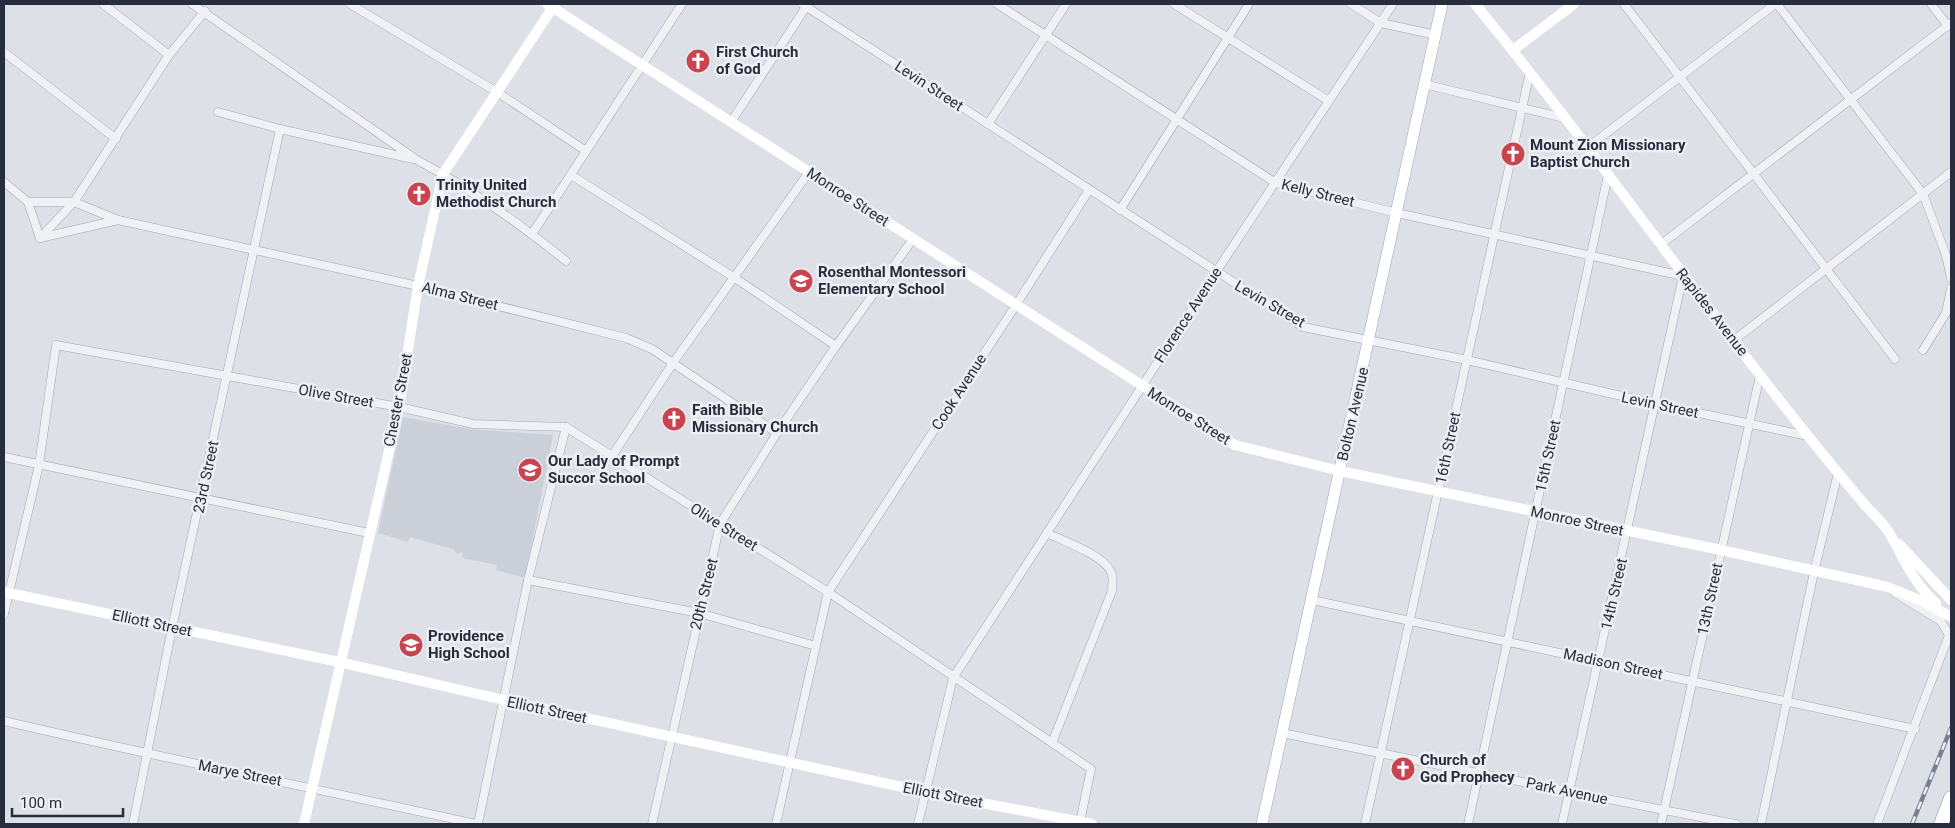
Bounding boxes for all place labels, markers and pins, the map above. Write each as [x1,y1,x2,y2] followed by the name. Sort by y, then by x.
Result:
[716,43,798,78] place label: First Church of God
[685,48,711,74] church icon: First Church of God
[1530,136,1686,171] place label: Mount Zion Missionary Baptist Church
[1500,141,1526,167] church icon: Mount Zion Missionary Baptist Church
[436,176,556,211] place label: Trinity United Methodist Church
[406,181,432,207] church icon: Trinity United Methodist Church
[818,263,966,298] place label: Rosenthal Montessori Elementary School
[788,268,814,294] school or university icon: Rosenthal Montessori Elementary School
[692,401,818,436] place label: Faith Bible Missionary Church
[661,406,687,432] church icon: Faith Bible Missionary Church
[548,452,679,487] place label: Our Lady of Prompt Succor School
[517,457,543,483] school or university icon: Our Lady of Prompt Succor School
[428,627,510,662] place label: Providence High School
[398,632,424,658] school or university icon: Providence High School
[1420,751,1515,786] place label: Church of God Prophecy
[1390,756,1416,782] church icon: Church of God Prophecy

